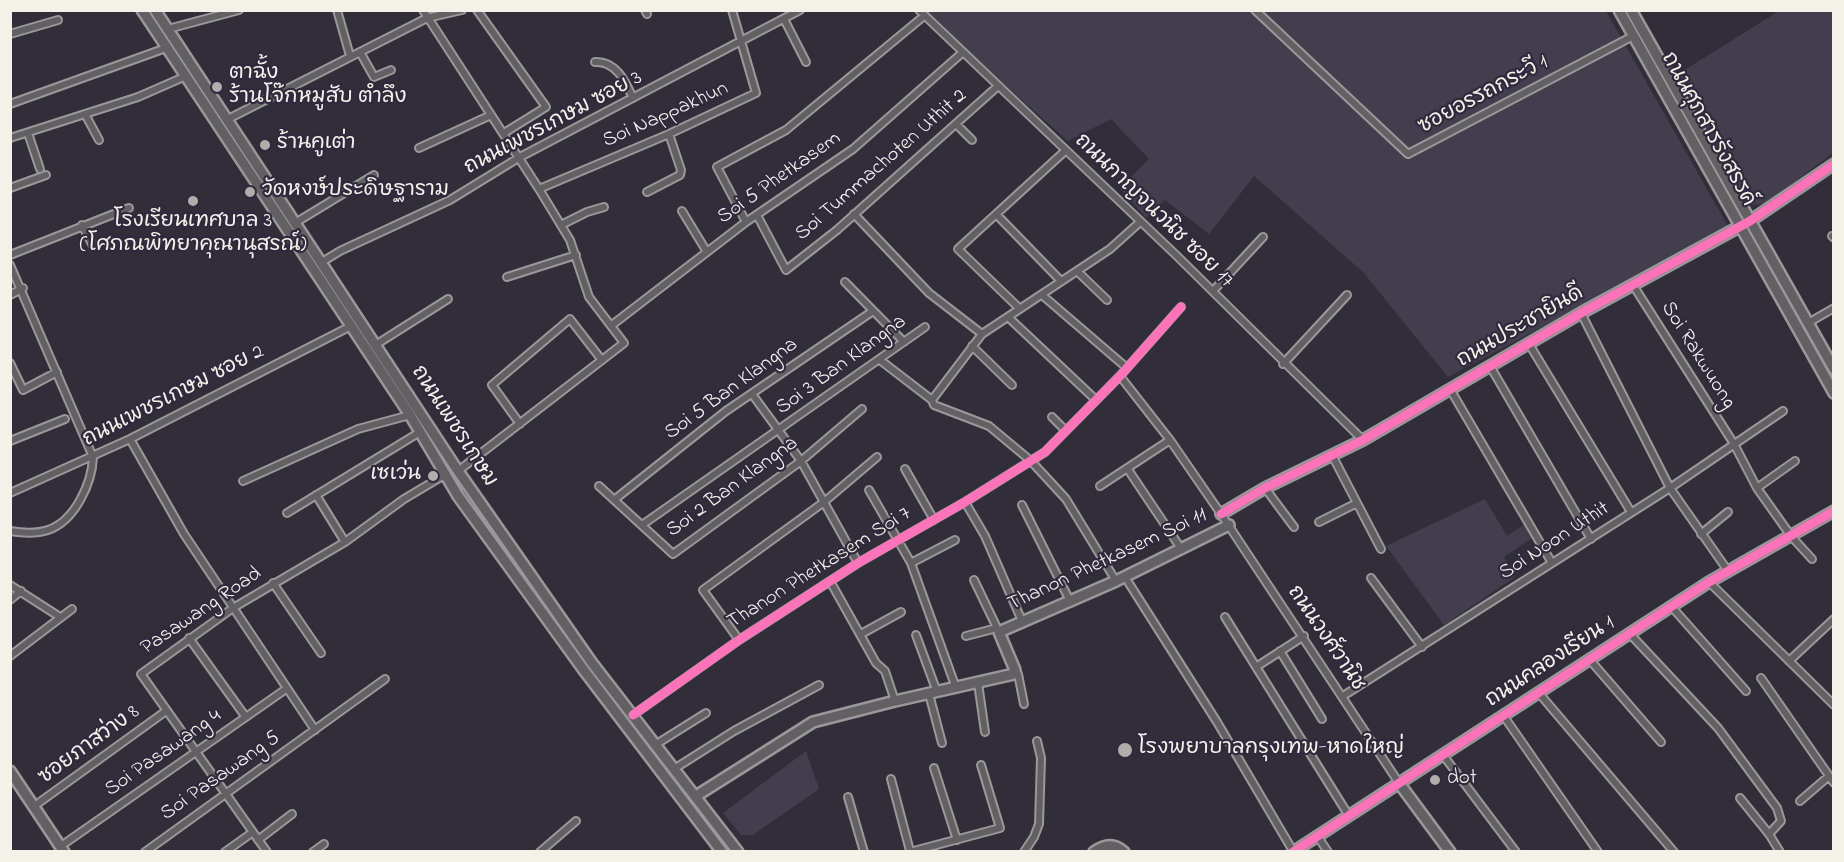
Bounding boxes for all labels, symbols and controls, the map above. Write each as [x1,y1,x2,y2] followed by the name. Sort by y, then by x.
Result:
[1654,49,1760,211] street label: ถนนศุภสารรังสรรค์
[1415,51,1553,141] street label: ซอยอรรถกระวี 1
[229,62,406,112] place label: ตาฉั้ง ร้านโจ๊กหมูสับ ตำลึง
[461,66,647,182] street label: ถนนเพชรเกษม ซอย 3
[599,77,733,155] street label: Soi Nappakhun
[210,80,224,94] marker: ตาฉั้ง ร้านโจ๊กหมูสับ ตำลึง
[791,85,973,247] street label: Soi Tummachoten Uthit 2
[713,127,847,231] street label: Soi 5 Phetkasem
[1068,130,1238,294] street label: ถนนกาญจนวนิช ซอย 17
[277,132,356,158] place label: ร้านคูเต่า
[258,138,272,152] marker: ร้านคูเต่า
[262,179,449,205] place label: วัดหงษ์ประดิษฐาราม
[243,185,257,199] marker: วัดหงษ์ประดิษฐาราม
[186,194,200,208] marker: โรงเรียนเทศบาล 3 (โศภณพิทยาคุณานุสรณ์)
[79,210,307,260] place label: โรงเรียนเทศบาล 3 (โศภณพิทยาคุณานุสรณ์)
[1453,282,1589,374] street label: ถนนประชายินดี
[1654,298,1740,414] street label: Soi Rakwuong
[772,310,912,422] street label: Soi 3 Ban Klangna
[661,333,803,447] street label: Soi 5 Ban Klangna
[79,340,269,454] street label: ถนนเพชรเกษม ซอย 2
[404,362,502,492] street label: ถนนเพชรเกษม
[662,432,804,544] street label: Soi 2 Ban Klangna
[370,463,421,489] place label: เซเว่น
[426,469,440,483] marker: เซเว่น
[1495,497,1615,587] street label: Soi Noon Uthit
[724,502,916,636] street label: Thanon Phetkasem Soi 7
[1005,504,1211,618] street label: Thanon Phetkasem Soi 11
[137,562,267,662] street label: Pasawang Road
[1281,581,1369,697] street label: ถนนวงศ์วานิช
[1482,612,1620,714] street label: ถนนคลองเรียน 1
[35,701,145,791] street label: ซอยภาสว่าง 8
[101,705,227,803] street label: Soi Pasawang 4
[156,727,286,827] street label: Soi Pasawang 5
[1138,737,1404,763] place label: โรงพยาบาลกรุงเทพ-หาดใหญ่
[1116,741,1134,759] marker: โรงพยาบาลกรุงเทพ-หาดใหญ่
[1447,767,1477,793] place label: dot
[1428,773,1442,787] marker: dot

